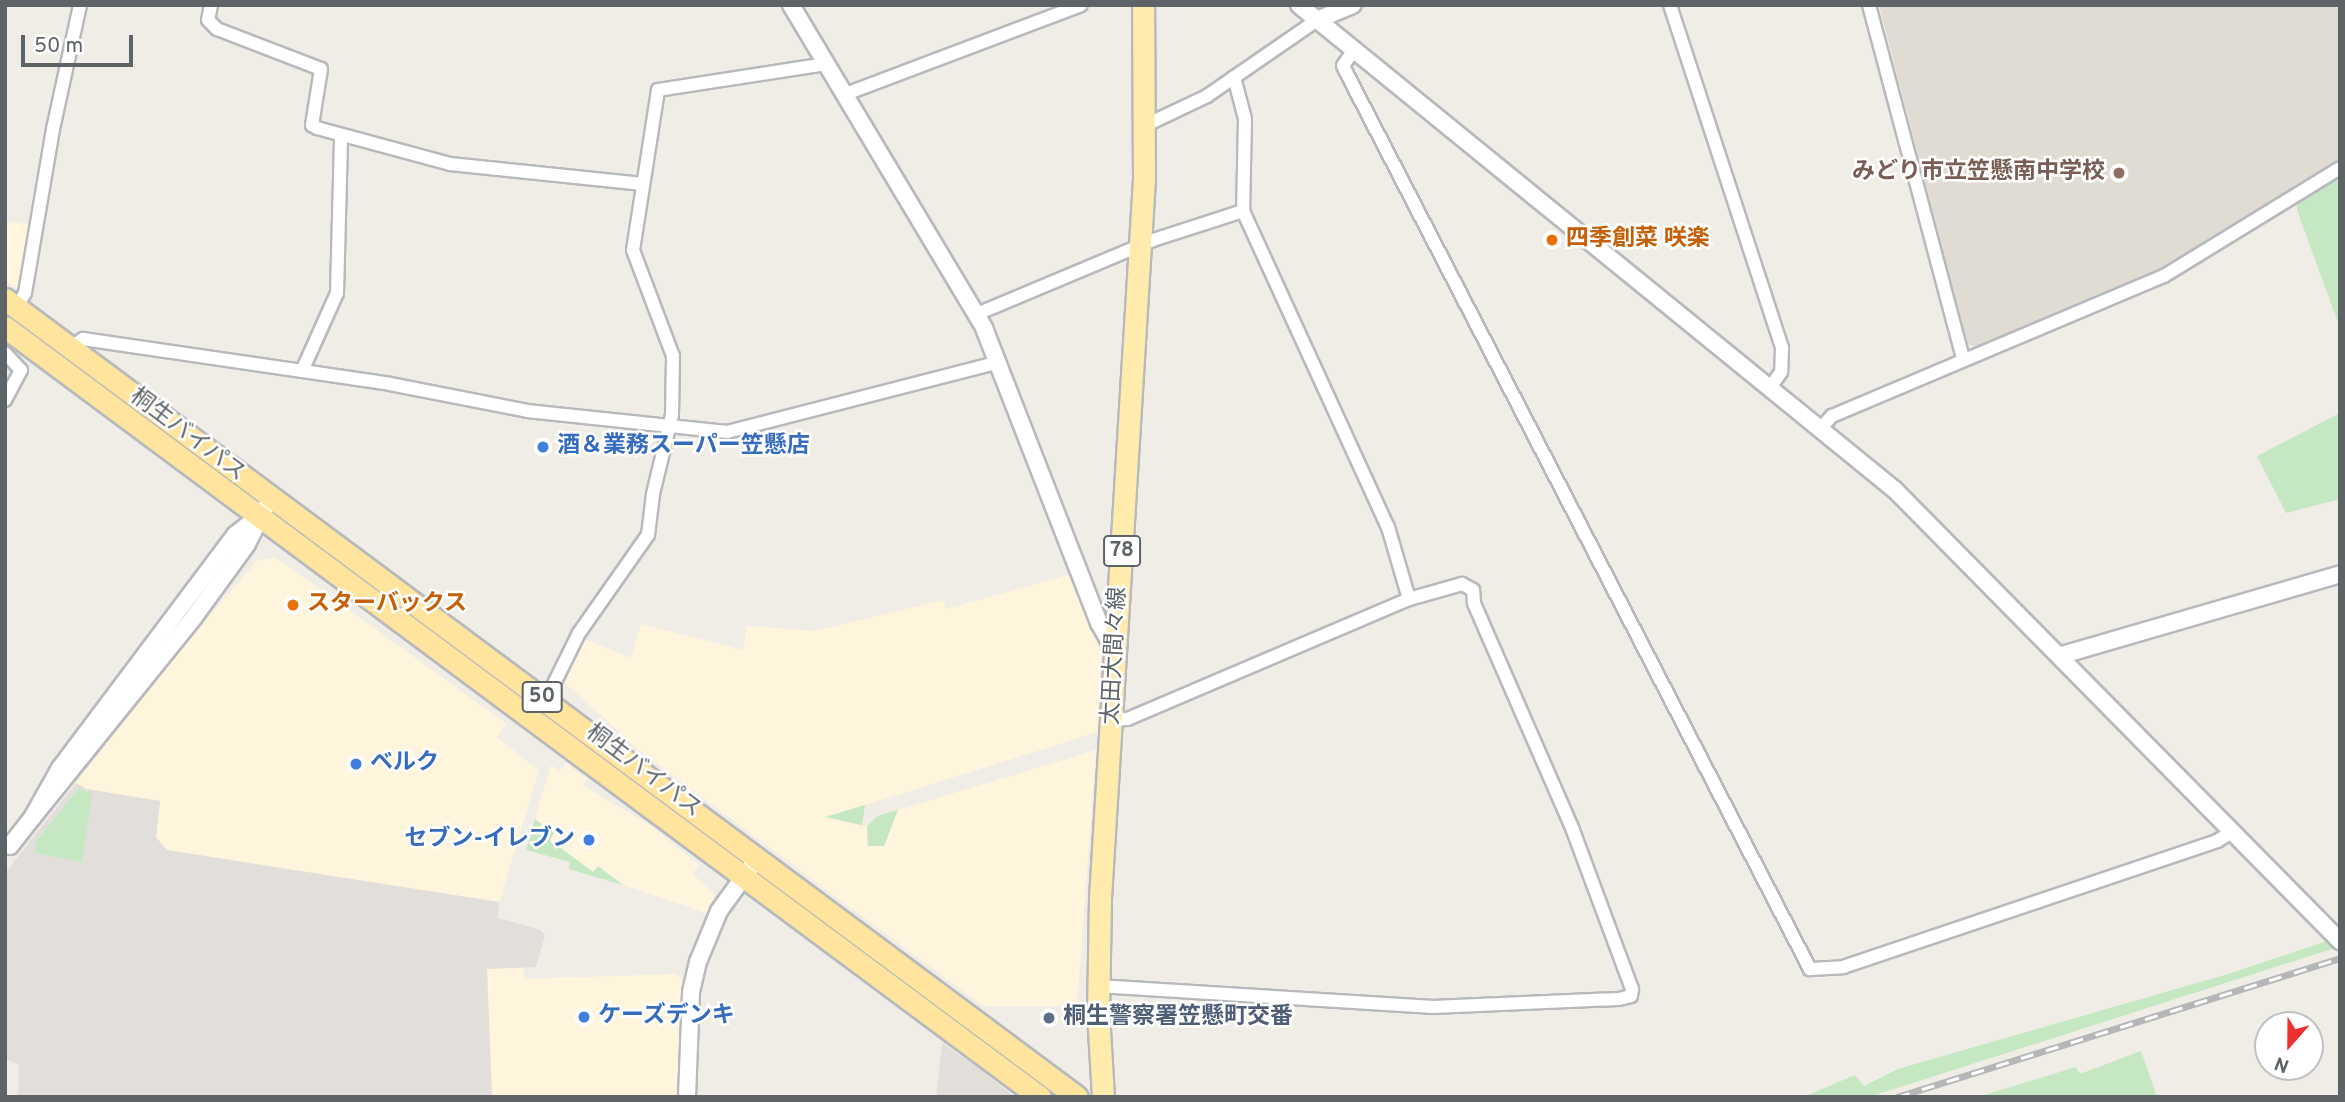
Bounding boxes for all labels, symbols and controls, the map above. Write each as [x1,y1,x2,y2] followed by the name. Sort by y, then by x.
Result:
[24,21,136,65] scale bar
[34,33,83,60] text: 50 m
[1852,159,2105,187] place label: みどり市立笠懸南中学校
[2111,165,2127,181] marker: みどり市立笠懸南中学校
[1566,226,1710,254] place label: 四季創菜 咲楽
[1544,232,1560,248] marker: 四季創菜 咲楽
[124,383,250,489] street label: 桐生バイパス
[557,433,810,461] place label: 酒＆業務スーパー笠懸店
[535,439,551,455] marker: 酒＆業務スーパー笠懸店
[1103,534,1141,568] road number: 78
[1099,586,1133,726] street label: 太田大間々線
[307,591,468,619] place label: スターバックス
[285,597,301,613] marker: スターバックス
[521,680,563,714] road number: 50
[580,719,706,825] street label: 桐生バイパス
[370,750,439,778] place label: ベルク
[348,756,364,772] marker: ベルク
[404,826,575,854] place label: セブン-イレブン
[581,832,597,848] marker: セブン-イレブン
[598,1003,736,1031] place label: ケーズデンキ
[1063,1004,1293,1032] place label: 桐生警察署笠懸町交番
[576,1009,592,1025] marker: ケーズデンキ
[1041,1010,1057,1026] marker: 桐生警察署笠懸町交番
[2254,1011,2324,1081] north arrow
[2272,1050,2293,1077] text: N

